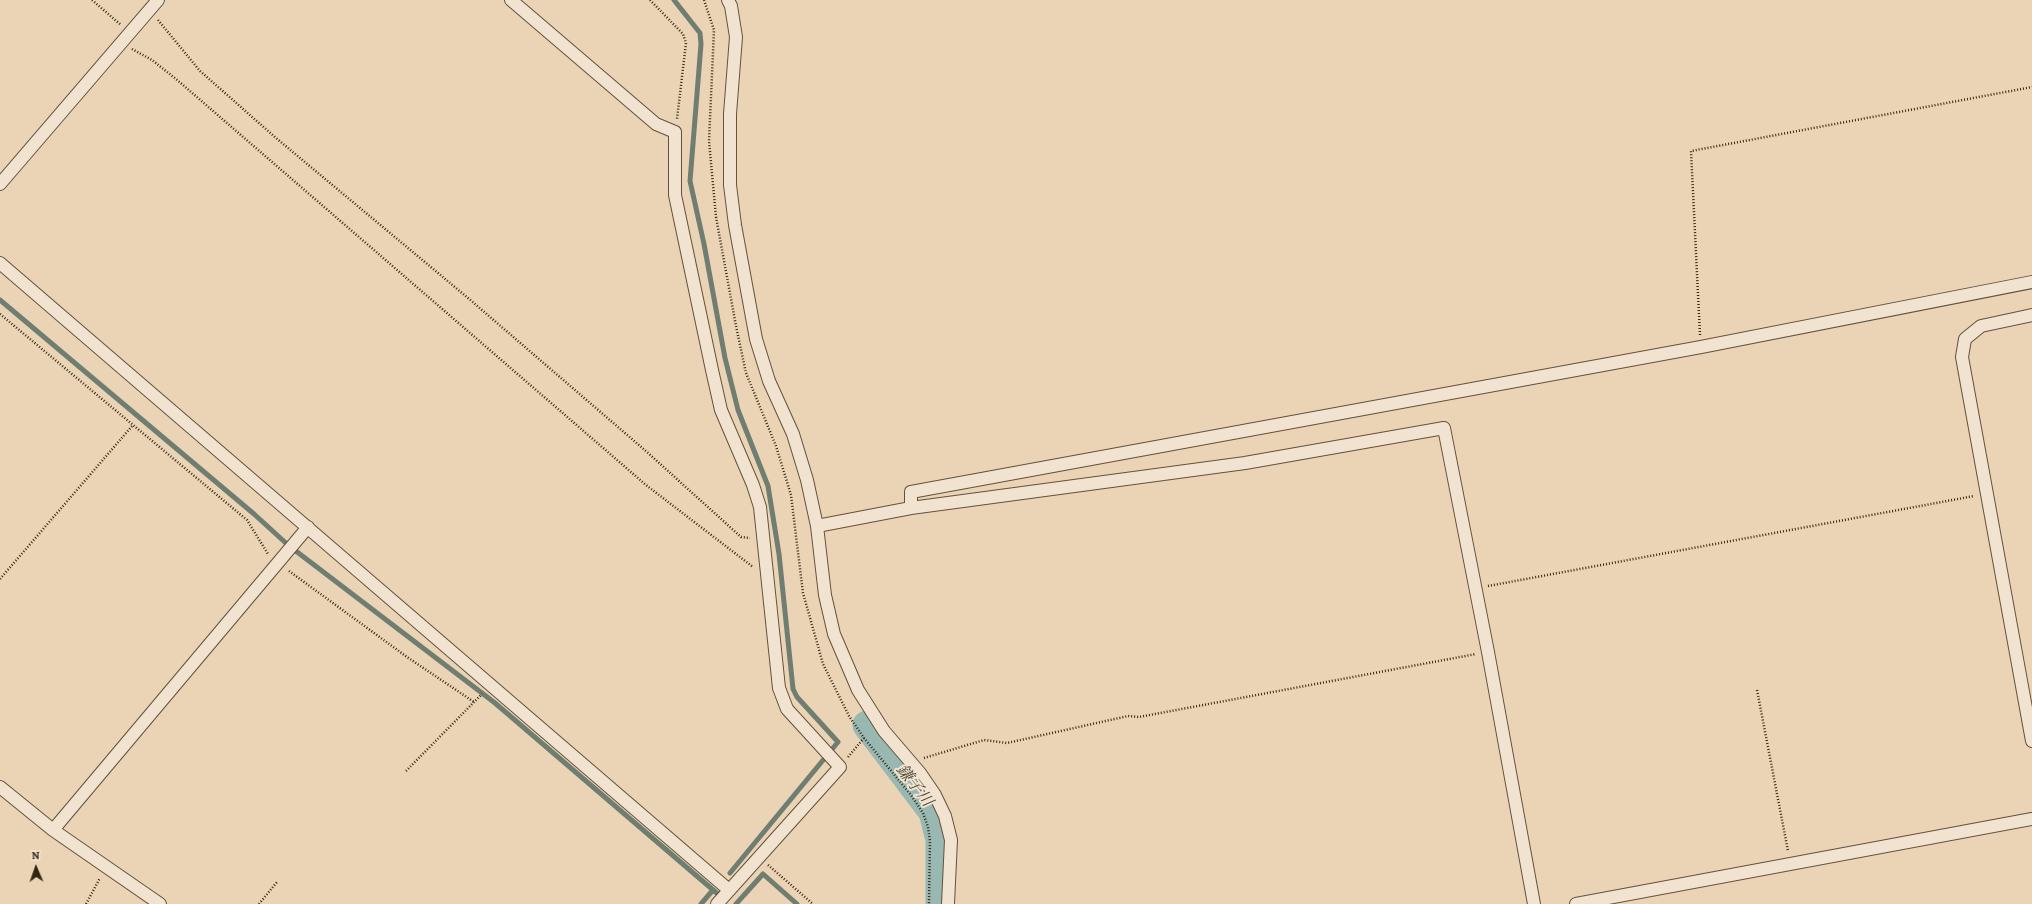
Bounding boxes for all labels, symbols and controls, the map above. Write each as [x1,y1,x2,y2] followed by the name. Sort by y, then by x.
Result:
[892,761,936,811] water label: 鎌子川
[16,848,56,888] north arrow
[31,848,40,863] text: N

